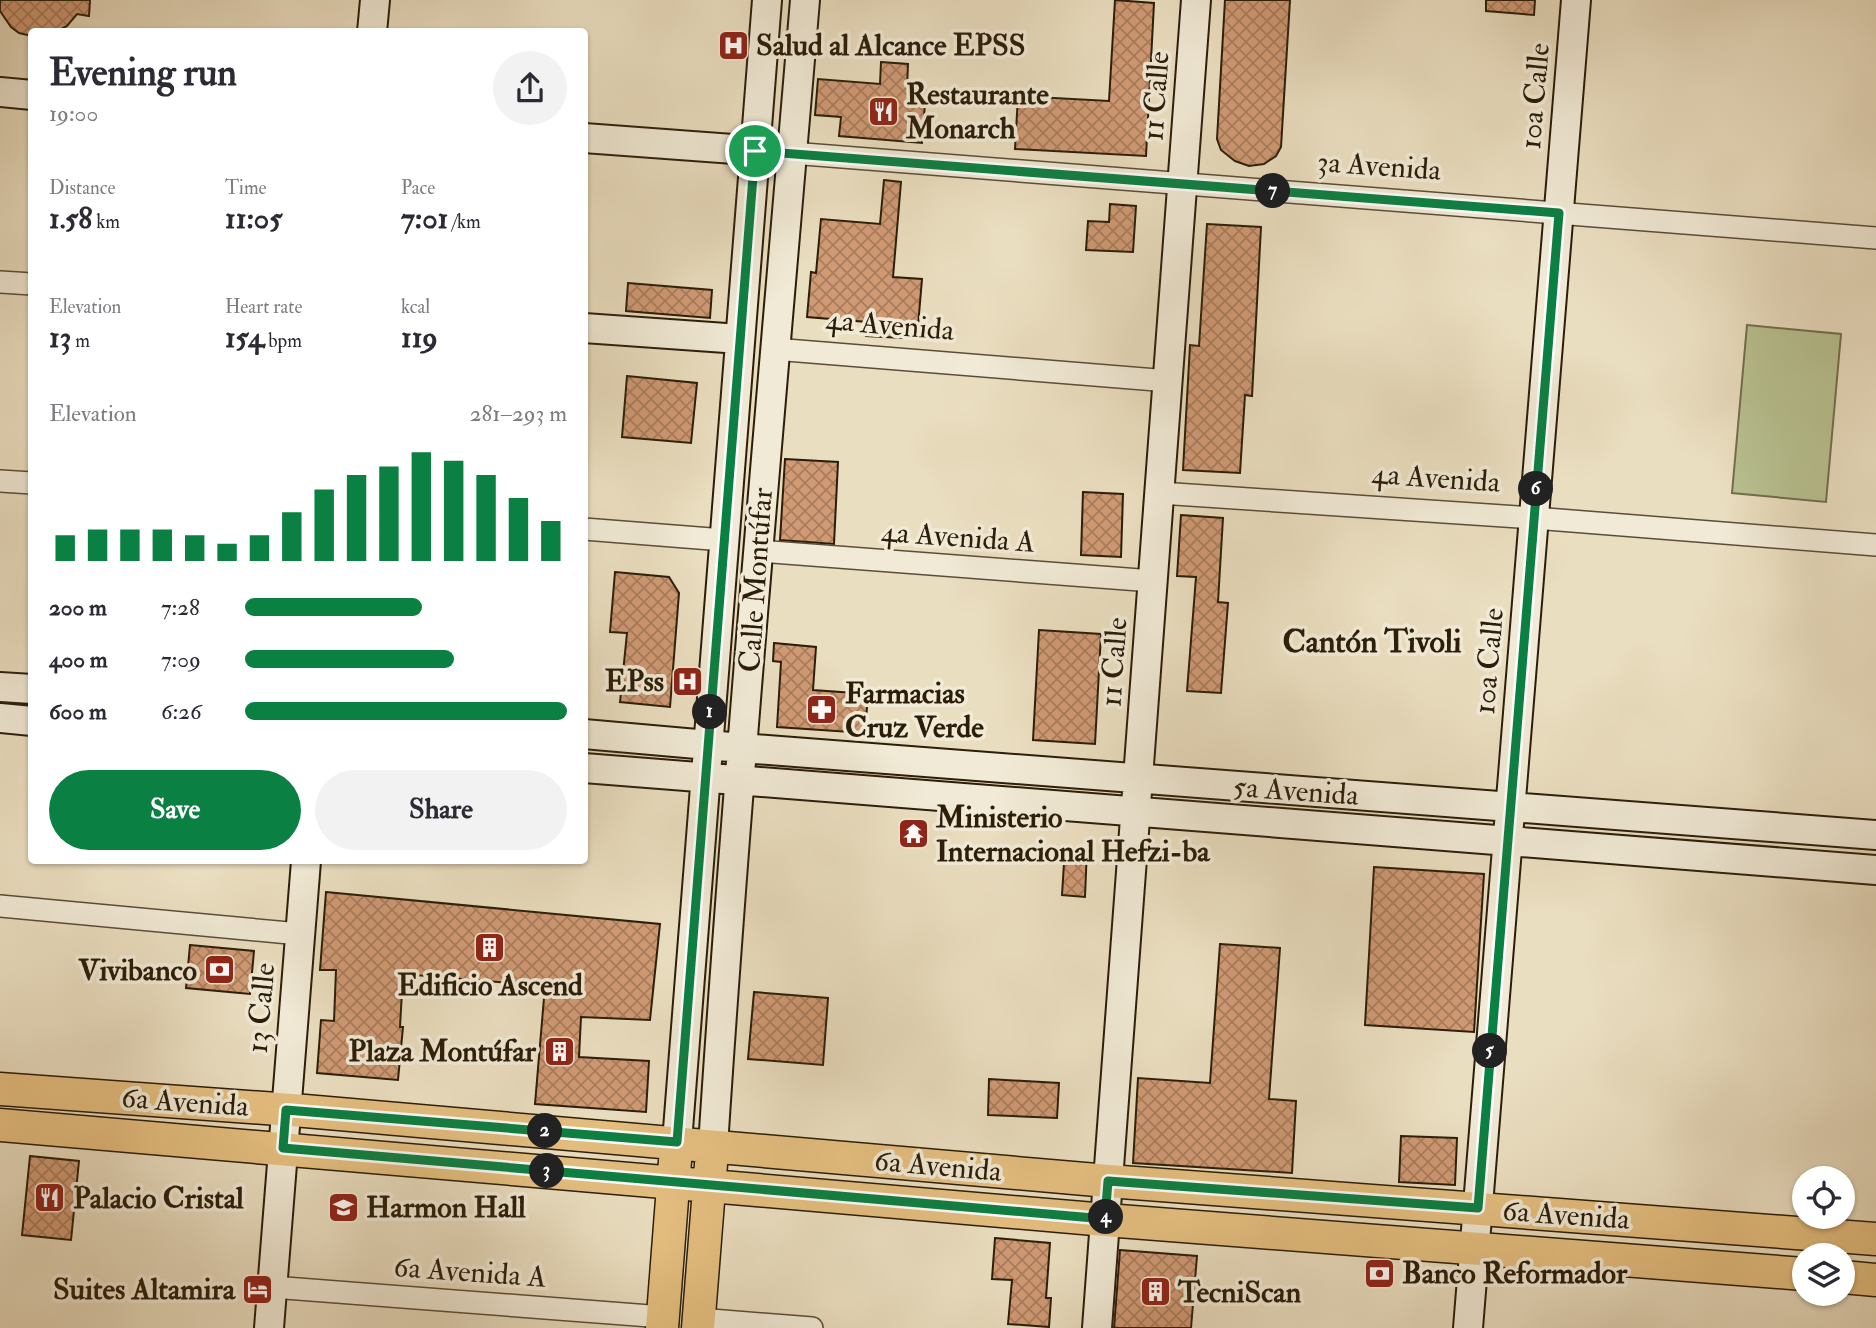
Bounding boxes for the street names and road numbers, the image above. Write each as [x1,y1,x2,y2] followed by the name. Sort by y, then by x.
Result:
[1512,41,1558,151] street label: 10a Calle
[1134,50,1178,142] street label: 11 Calle
[1316,143,1443,189] street label: 3a Avenida
[824,301,956,349] street label: 4a Avenida
[1370,455,1502,501] street label: 4a Avenida
[731,486,781,674] street label: Calle Montúfar
[880,513,1036,561] street label: 4a Avenida A
[1466,606,1512,716] street label: 10a Calle
[1092,616,1136,708] street label: 11 Calle
[1232,768,1361,814] street label: 5a Avenida
[239,961,283,1055] street label: 13 Calle
[120,1079,251,1125] street label: 6a Avenida
[873,1142,1004,1190] street label: 6a Avenida
[1501,1192,1632,1238] street label: 6a Avenida
[392,1248,548,1296] street label: 6a Avenida A

